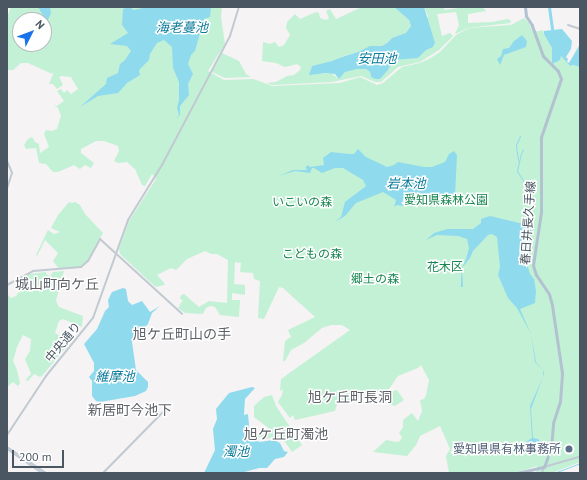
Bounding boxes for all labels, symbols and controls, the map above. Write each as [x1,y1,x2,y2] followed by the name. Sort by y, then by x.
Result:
[12,12,52,52] north arrow
[33,17,48,32] text: N
[156,20,208,36] water label: 海老蔓池
[358,51,396,67] water label: 安田池
[387,176,425,192] water label: 岩本池
[518,181,538,265] street label: 春日井長久手線
[404,193,488,207] park label: 愛知県森林公園
[272,195,332,209] park label: いこいの森
[282,247,342,261] park label: こどもの森
[427,260,463,274] park label: 花木区
[351,272,399,286] park label: 郷土の森
[15,276,99,292] district label: 城山町向ケ丘
[42,319,84,365] street label: 中央通り
[133,326,231,342] district label: 旭ケ丘町山の手
[96,369,134,385] water label: 維摩池
[308,389,392,405] district label: 旭ケ丘町長洞
[88,402,172,418] district label: 新居町今池下
[244,426,328,442] district label: 旭ケ丘町濁池
[14,442,66,468] scale bar
[453,442,561,456] place label: 愛知県県有林事務所
[223,444,249,460] water label: 濁池
[564,444,574,454] marker: 愛知県県有林事務所
[19,449,52,464] text: 200 m

